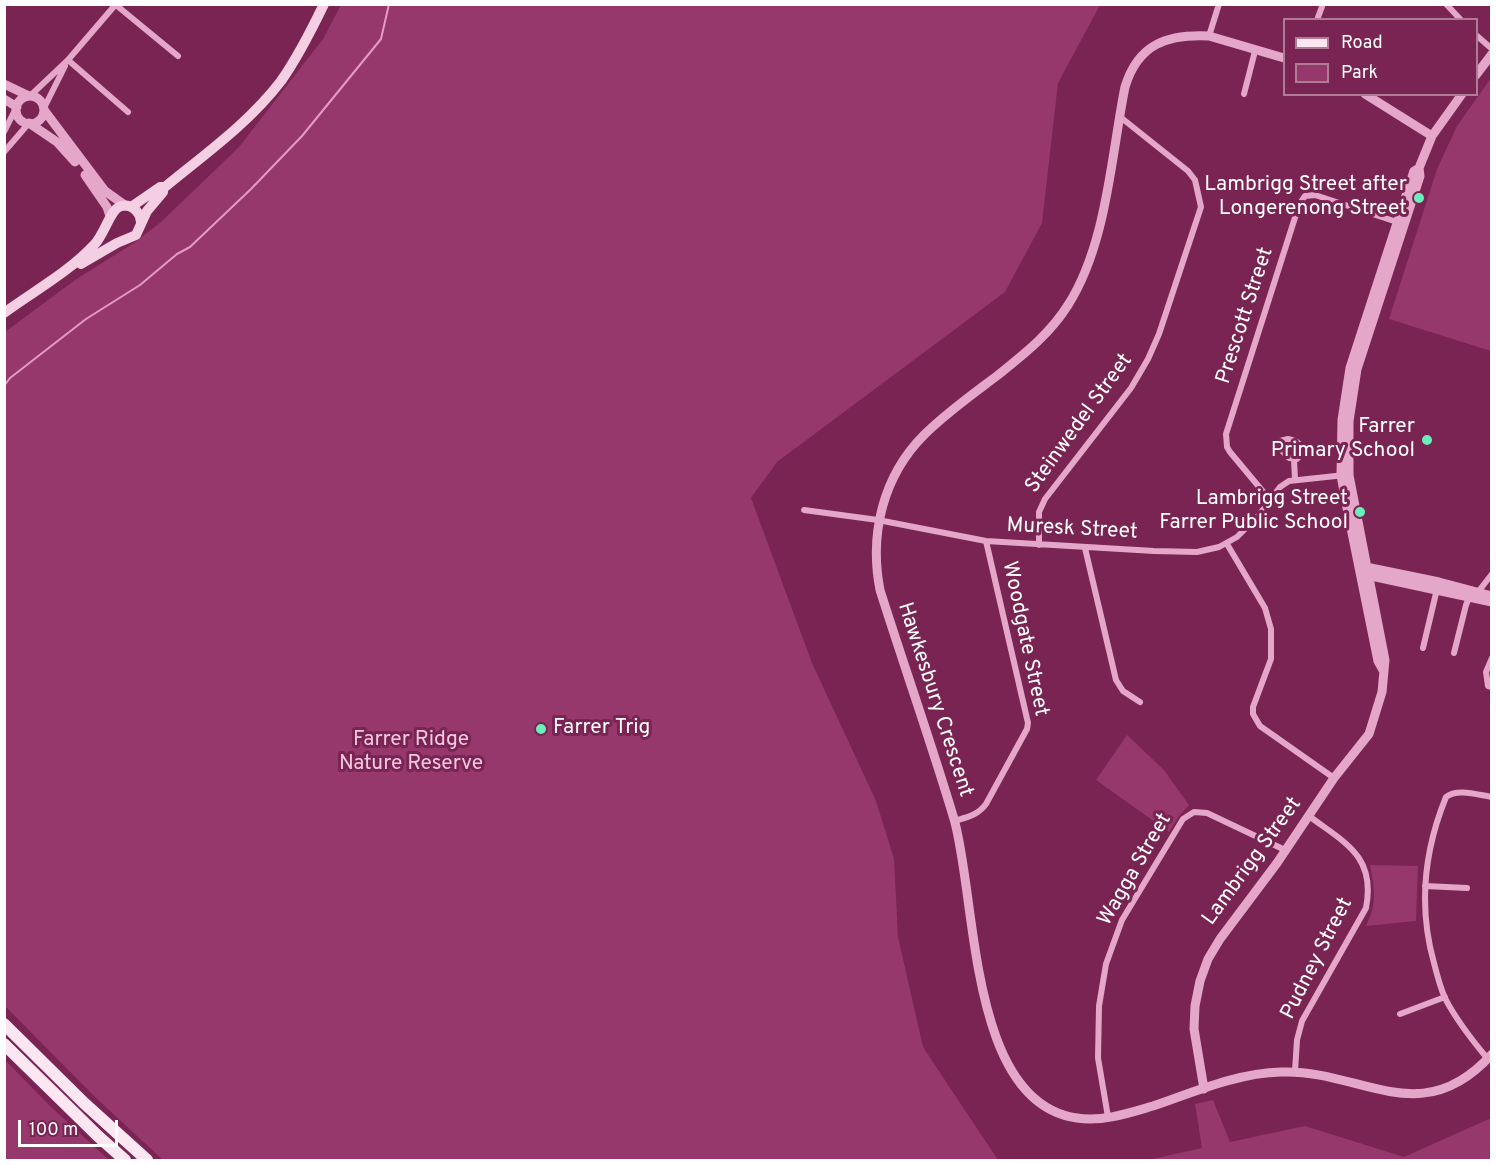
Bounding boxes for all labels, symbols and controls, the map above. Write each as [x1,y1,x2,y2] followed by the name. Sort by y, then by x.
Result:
[1283,18,1478,96] legend
[1341,32,1383,55] text: Road
[1341,62,1378,85] text: Park
[1204,173,1407,223] place label: Lambrigg Street after Longerenong Street
[1412,191,1426,205] marker: Lambrigg Street after Longerenong Street
[1212,245,1280,387] street label: Prescott Street
[1021,349,1139,499] street label: Steinwedel Street
[1271,415,1415,465] place label: Farrer Primary School
[1420,433,1434,447] marker: Farrer Primary School
[1159,487,1348,537] place label: Lambrigg Street Farrer Public School
[1353,505,1367,519] marker: Lambrigg Street Farrer Public School
[1006,514,1138,546] street label: Muresk Street
[995,559,1053,719] street label: Woodgate Street
[891,600,977,800] street label: Hawkesbury Crescent
[553,716,650,742] place label: Farrer Trig
[534,722,548,736] marker: Farrer Trig
[339,728,483,778] park label: Farrer Ridge Nature Reserve
[1198,793,1308,931] street label: Lambrigg Street
[1094,809,1178,931] street label: Wagga Street
[1277,894,1359,1024] street label: Pudney Street
[21,1108,122,1146] scale bar
[29,1119,78,1142] text: 100 m

